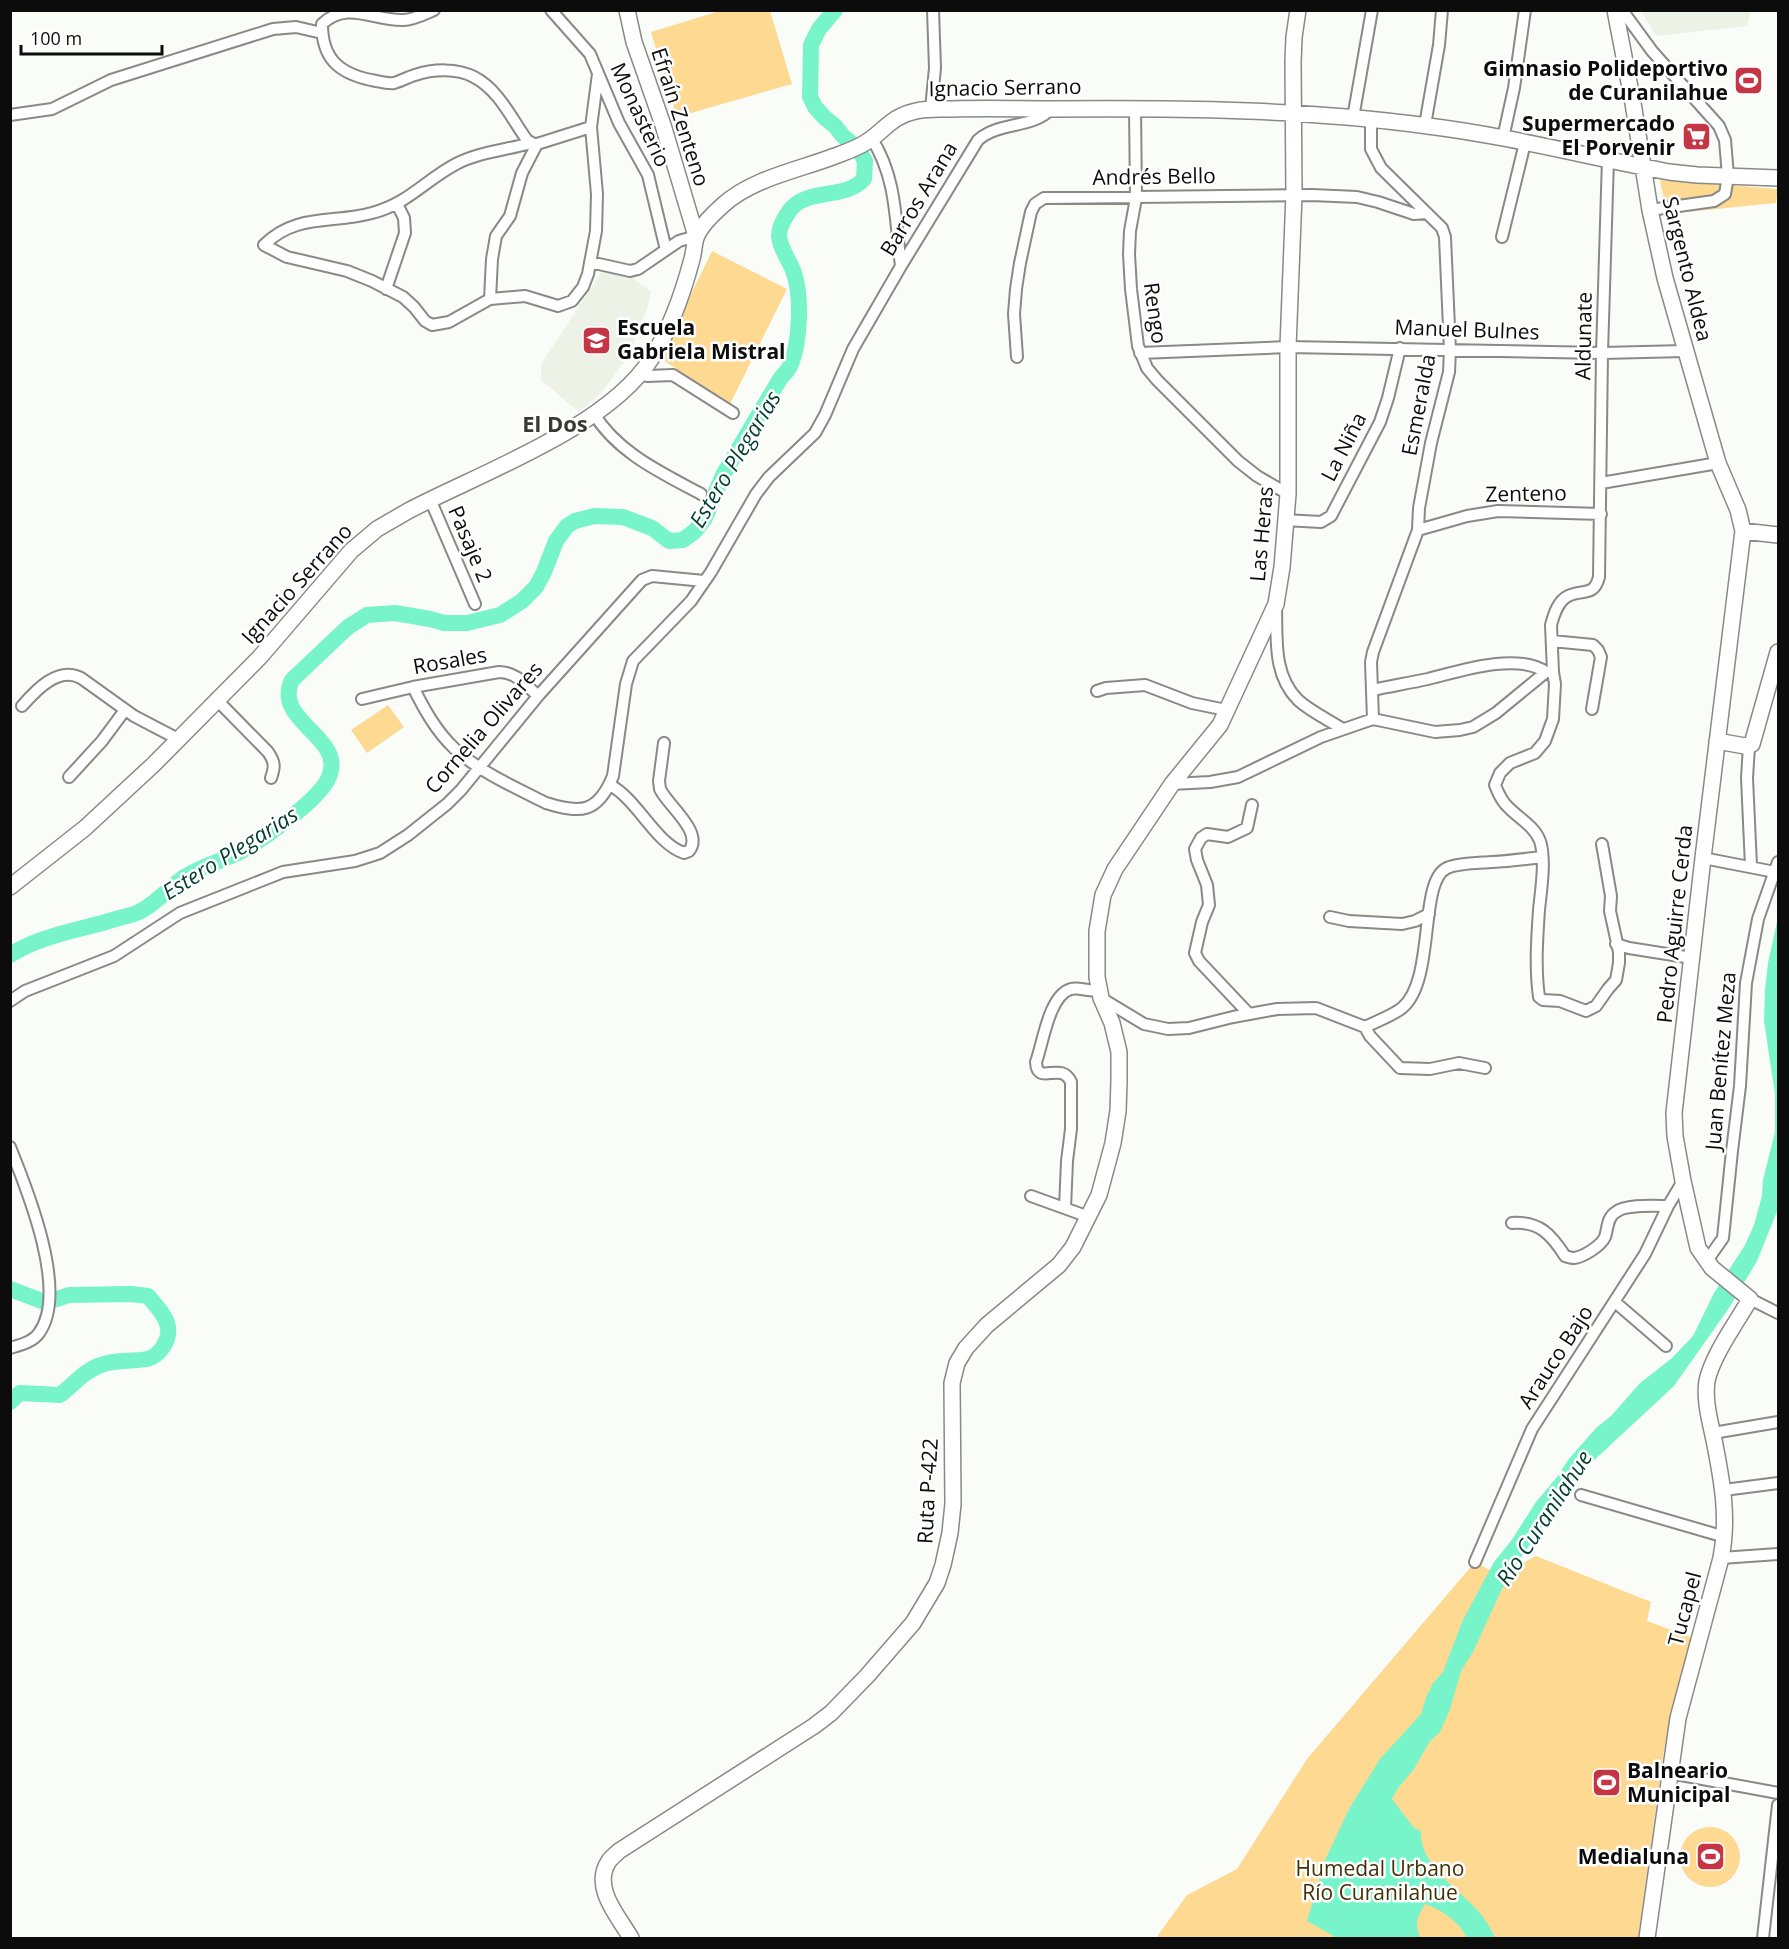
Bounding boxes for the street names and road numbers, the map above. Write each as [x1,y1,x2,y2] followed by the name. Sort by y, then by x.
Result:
[645,44,717,190] street label: Efraín Zenteno
[605,58,677,171] street label: Monasterio
[928,72,1082,102] street label: Ignacio Serrano
[873,136,963,261] street label: Barros Arana
[1092,161,1216,191] street label: Andrés Bello
[1656,193,1719,344] street label: Sargento Aldea
[1138,280,1174,345] street label: Rengo
[1568,292,1598,380] street label: Aldunate
[1394,312,1540,346] street label: Manuel Bulnes
[1394,352,1442,458] street label: Esmeralda
[1314,407,1372,486] street label: La Niña
[1485,478,1567,508] street label: Zenteno
[1243,485,1279,583] street label: Las Heras
[442,501,500,586] street label: Pasaje 2
[235,517,358,650] street label: Ignacio Serrano
[411,640,489,680] street label: Rosales
[418,655,548,799] street label: Cornelia Olivares
[1650,823,1698,1024] street label: Pedro Aguirre Cerda
[1698,971,1742,1153] street label: Juan Benítez Meza
[1511,1299,1599,1413] street label: Arauco Bajo
[910,1437,944,1545] street label: Ruta P-422
[1661,1568,1707,1649] street label: Tucapel

